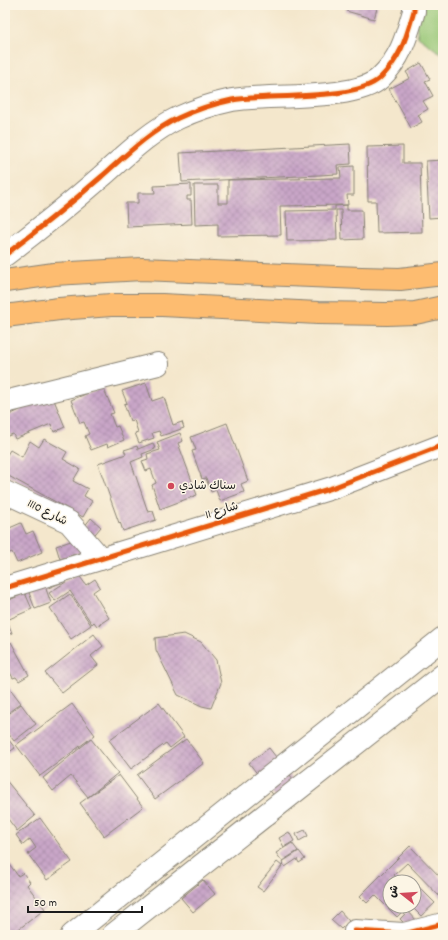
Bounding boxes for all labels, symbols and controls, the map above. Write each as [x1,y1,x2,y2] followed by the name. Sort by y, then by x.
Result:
[179,478,236,495] place label: سناك شادي
[166,481,176,491] marker: سناك شادي
[24,496,70,530] street label: شارع 1110
[203,498,241,524] street label: شارع 11
[382,874,422,914] north arrow
[385,884,404,900] text: ش
[28,888,142,914] scale bar
[34,895,57,912] text: 50 m

